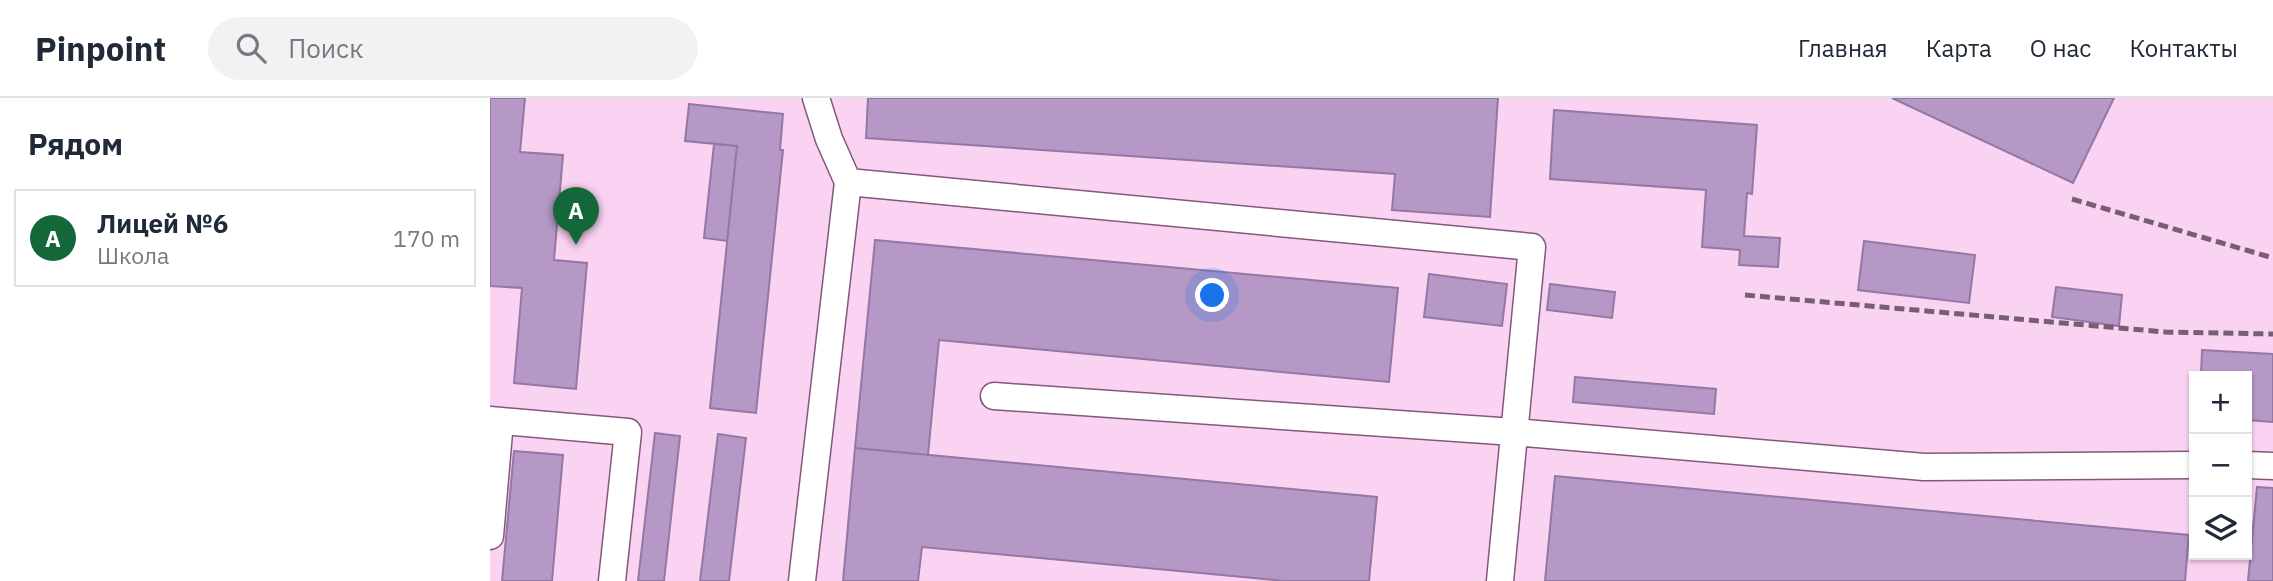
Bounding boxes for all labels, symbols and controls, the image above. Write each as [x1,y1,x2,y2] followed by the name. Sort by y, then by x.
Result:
[208,17,698,80] search box
[35,27,166,70] text: Pinpoint
[232,29,270,67] icon: search
[288,31,363,65] text: Поиск
[1798,32,1888,64] text: Главная
[1926,32,1992,64] text: Карта
[2030,32,2091,64] text: О нас
[2129,32,2238,64] text: Контакты
[28,124,123,163] text: Рядом
[553,187,599,245] pin: A
[97,206,228,240] text: Лицей №6
[45,223,61,253] text: A
[393,223,460,253] text: 170 m
[97,240,169,270] text: Школа
[1195,278,1229,312] your location
[2189,371,2252,560] map controls
[2189,371,2252,434] button: +
[2189,434,2252,497] button: −
[2189,497,2252,560] button: layers

